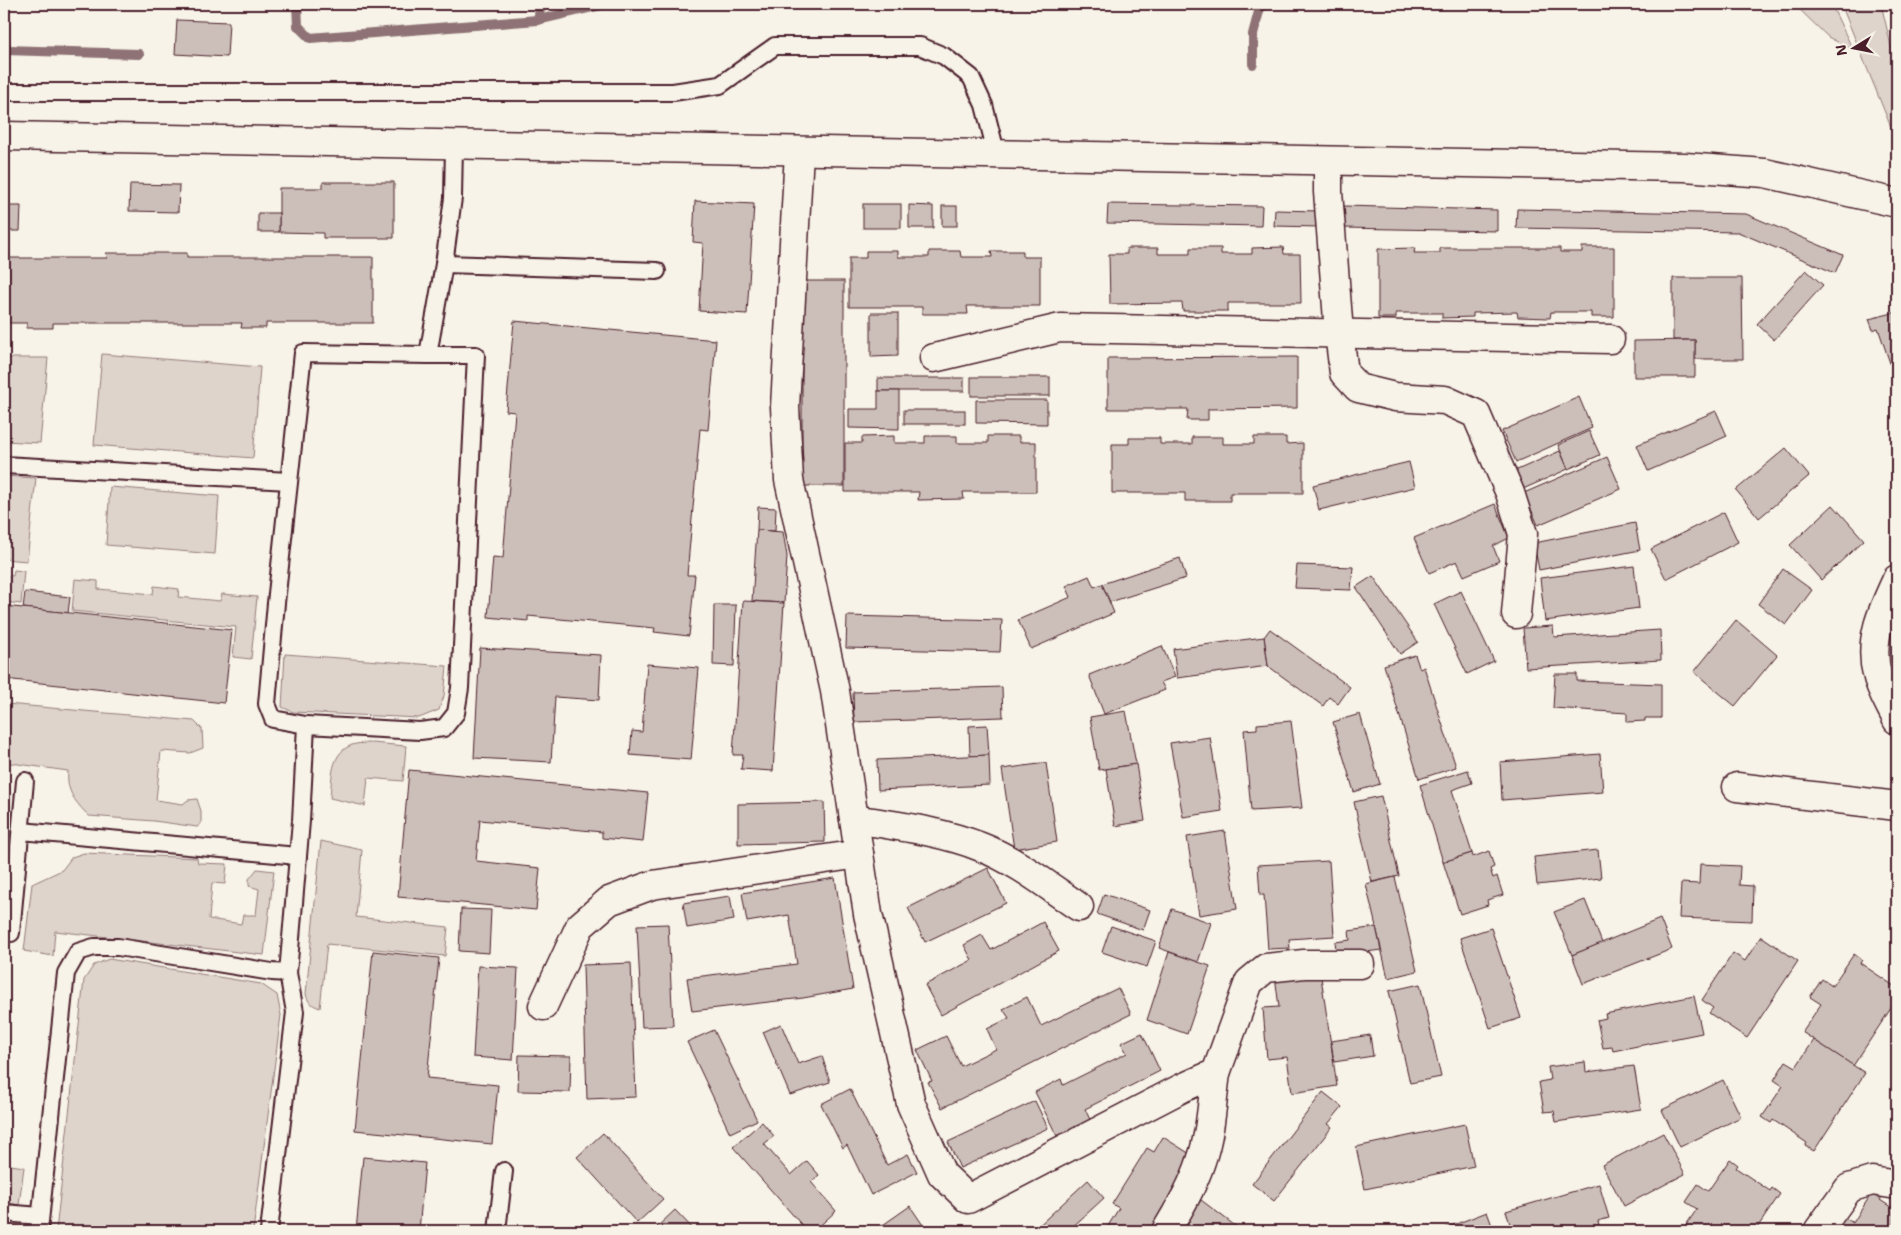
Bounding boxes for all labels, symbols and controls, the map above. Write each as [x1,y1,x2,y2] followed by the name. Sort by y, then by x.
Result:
[1828,22,1878,72] north arrow
[1831,43,1851,57] text: N

